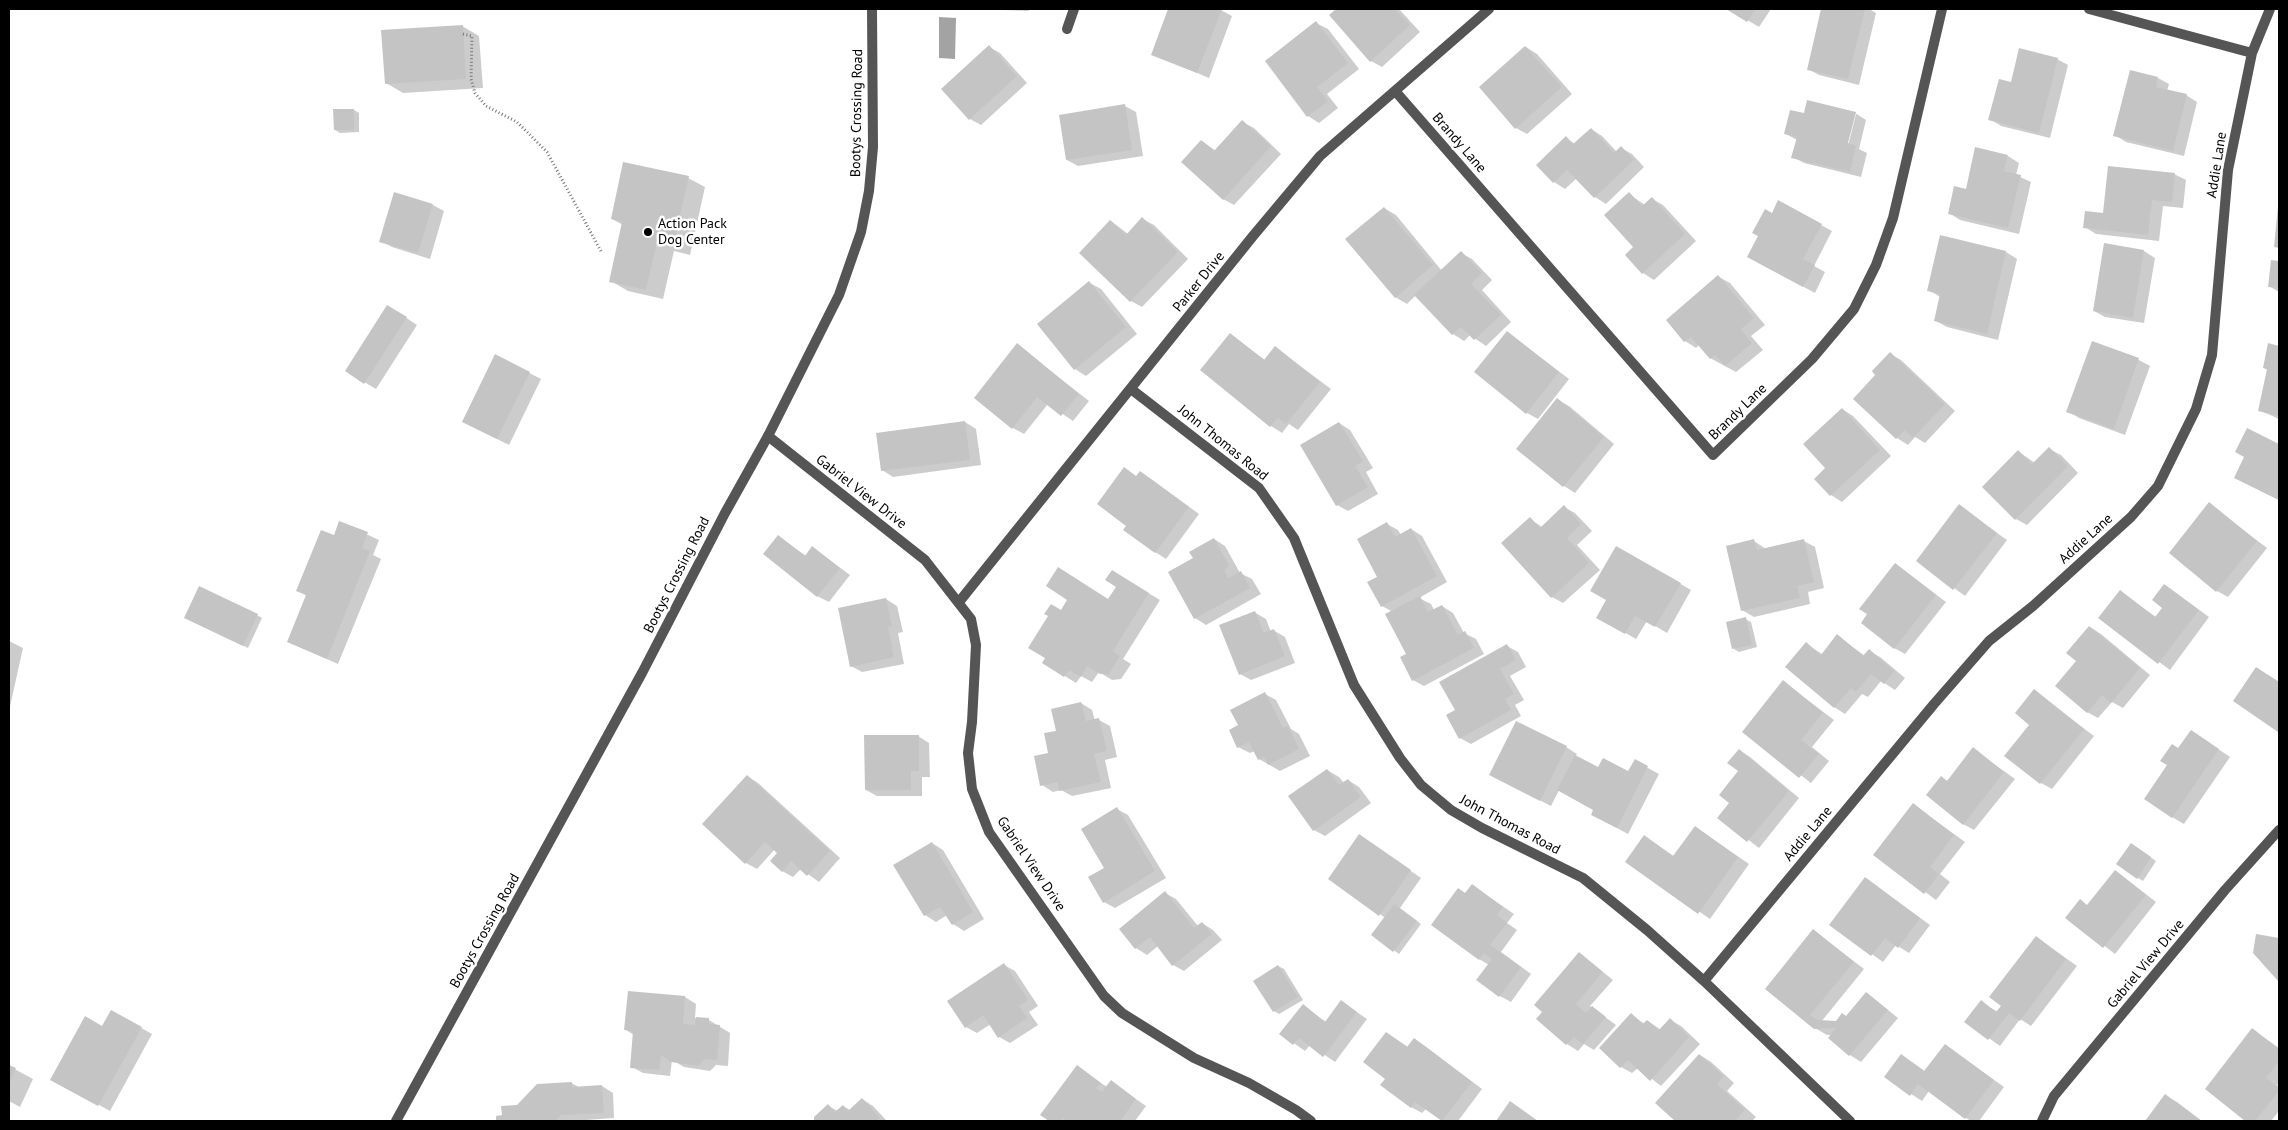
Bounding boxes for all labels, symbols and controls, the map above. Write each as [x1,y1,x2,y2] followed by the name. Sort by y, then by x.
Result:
[847,49,867,177] street label: Bootys Crossing Road
[1428,110,1490,176] street label: Brandy Lane
[2203,131,2231,199] street label: Addie Lane
[658,216,727,248] place label: Action Pack Dog Center
[642,226,654,238] marker: Action Pack Dog Center
[1170,249,1228,315] street label: Parker Drive
[1706,380,1770,444] street label: Brandy Lane
[1175,401,1271,485] street label: John Thomas Road
[812,451,910,533] street label: Gabriel View Drive
[2056,510,2116,568] street label: Addie Lane
[640,514,714,636] street label: Bootys Crossing Road
[1457,791,1563,859] street label: John Thomas Road
[1780,803,1836,865] street label: Addie Lane
[993,813,1069,915] street label: Gabriel View Drive
[447,871,523,991] street label: Bootys Crossing Road
[2104,916,2188,1012] street label: Gabriel View Drive

